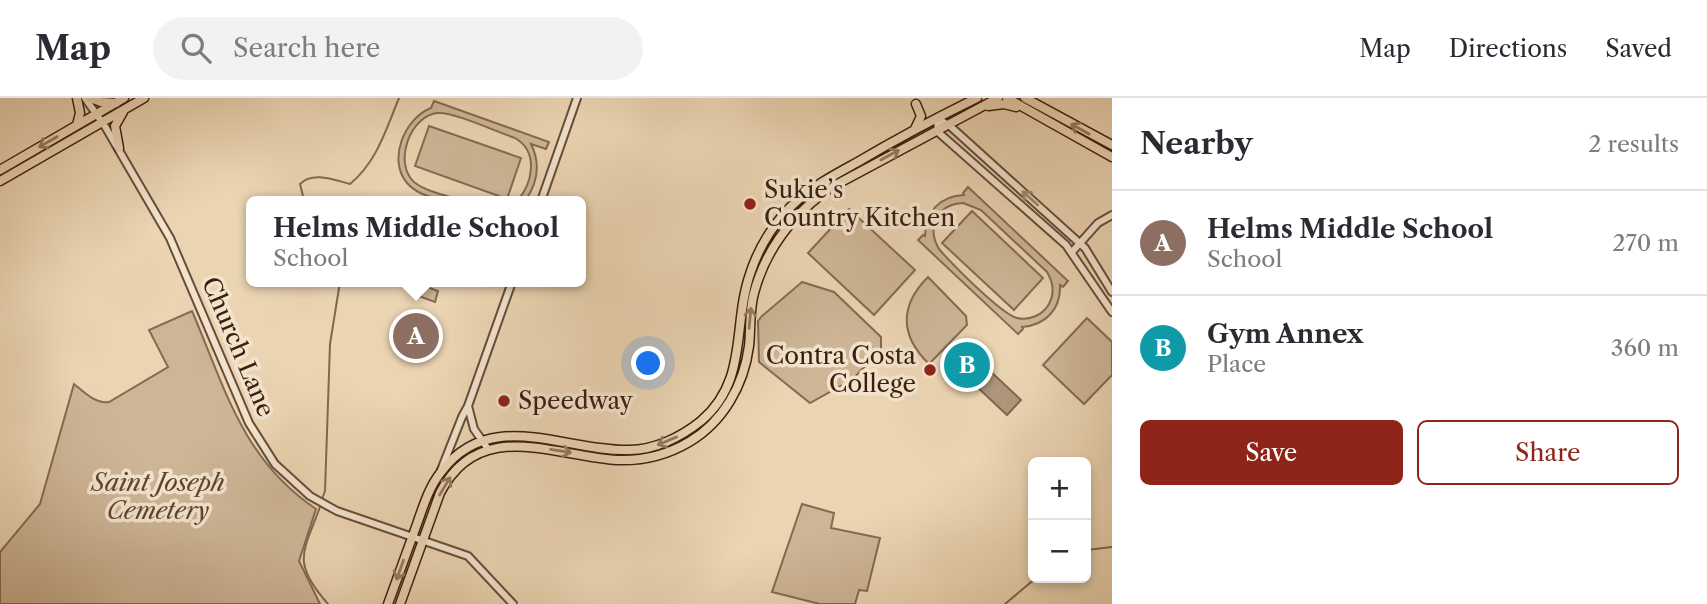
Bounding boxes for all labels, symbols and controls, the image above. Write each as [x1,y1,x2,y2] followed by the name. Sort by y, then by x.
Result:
[153,17,643,80] search box
[35,28,111,69] text: Map
[177,29,215,67] icon: search
[233,32,380,64] text: Search here
[1359,34,1411,63] text: Map
[1449,34,1567,63] text: Directions
[1605,34,1672,63] text: Saved
[1071,121,1091,135] one-way arrow
[1140,125,1253,162] text: Nearby
[1588,130,1679,158] text: 2 results
[39,135,59,149] one-way arrow
[880,148,900,162] one-way arrow
[764,175,955,232] place label: Sukie’s Country Kitchen
[1021,190,1039,206] one-way arrow
[246,196,586,287] popup
[742,196,758,212] marker: Sukie’s Country Kitchen
[273,212,559,244] text: Helms Middle School
[1207,213,1493,245] text: Helms Middle School
[1154,229,1172,257] text: A
[1612,229,1679,257] text: 270 m
[273,244,348,272] text: School
[1207,245,1282,273] text: School
[196,273,281,421] street label: Church Lane
[744,308,757,330] one-way arrow
[393,310,439,362] pin: A
[1207,318,1363,350] text: Gym Annex
[1154,334,1172,362] text: B
[1611,334,1679,362] text: 360 m
[944,339,990,391] pin: B
[766,341,916,398] place label: Contra Costa College
[631,346,665,380] your location
[1207,350,1266,378] text: Place
[922,362,938,378] marker: Contra Costa College
[518,386,634,415] place label: Speedway
[496,393,512,409] marker: Speedway
[1140,420,1403,485] button: Save
[1417,420,1679,485] button: Share
[657,435,679,448] one-way arrow
[549,445,572,458] one-way arrow
[1028,457,1091,583] map controls
[1028,457,1091,520] button: +
[89,468,225,525] park label: Saint Joseph Cemetery
[438,476,452,496] one-way arrow
[1028,520,1091,583] button: −
[393,559,405,581] one-way arrow

